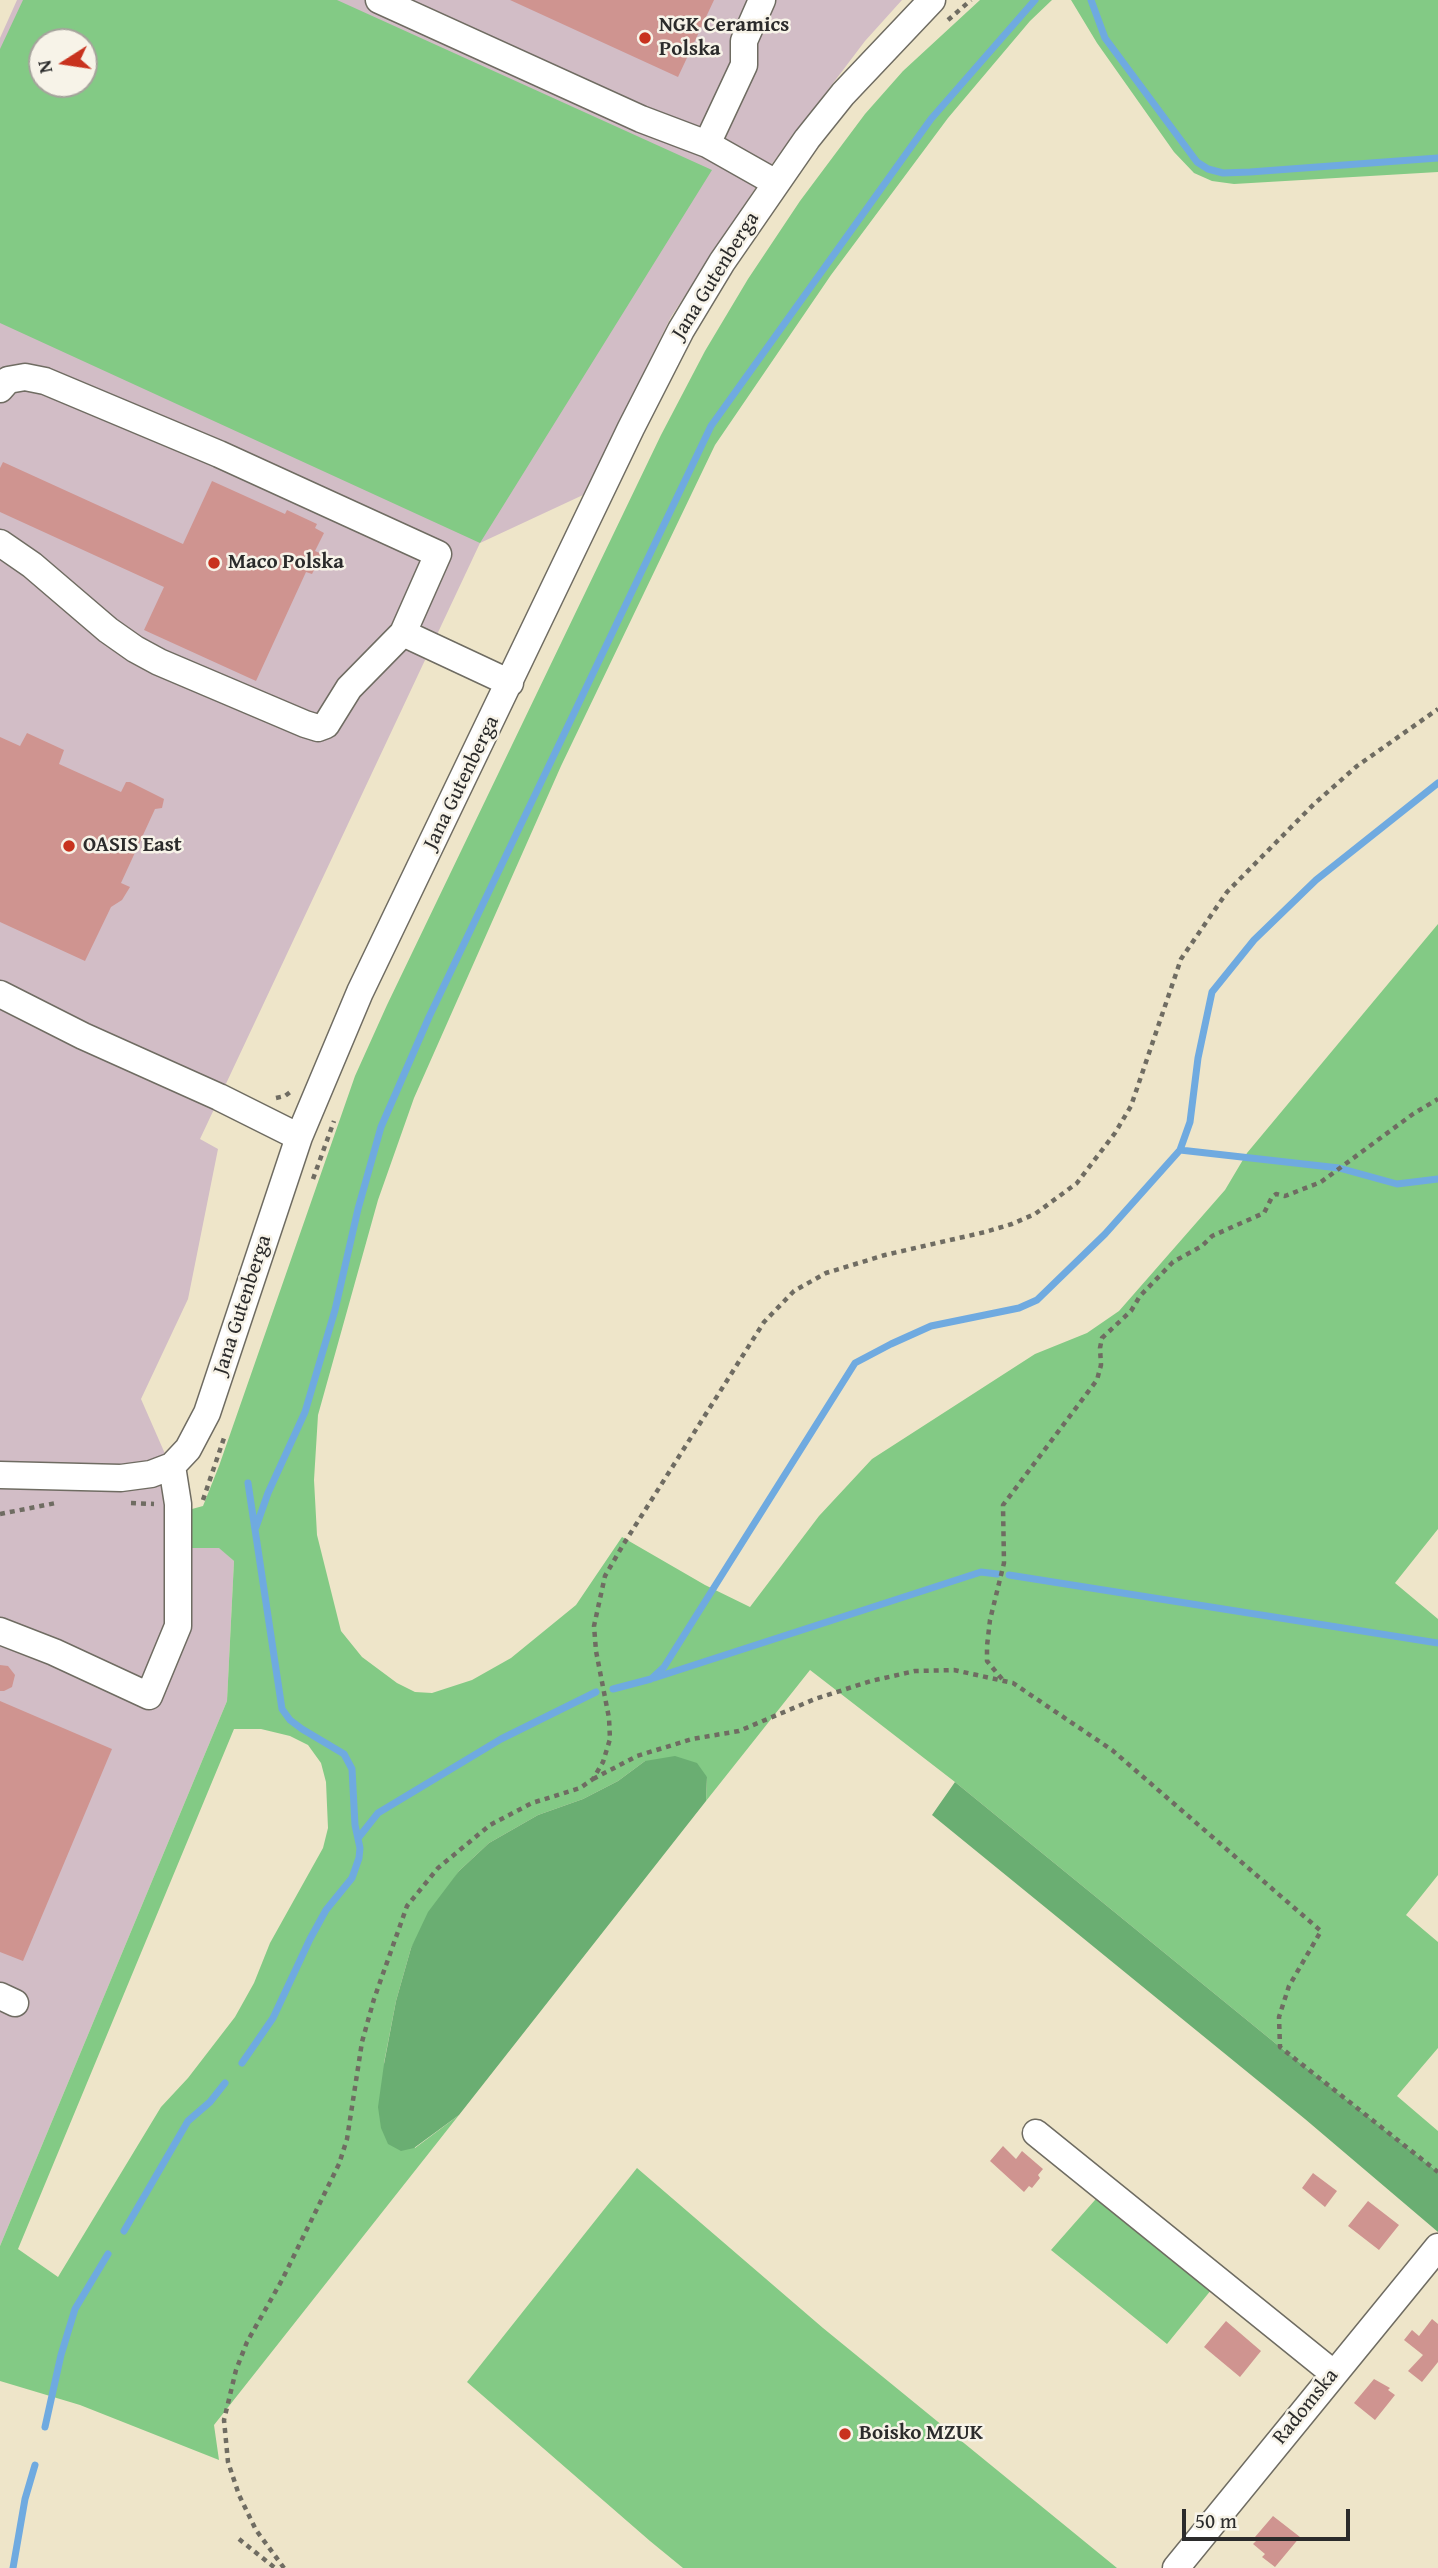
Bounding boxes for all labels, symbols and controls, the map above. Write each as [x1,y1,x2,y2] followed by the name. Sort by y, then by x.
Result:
[659,13,789,63] place label: NGK Ceramics Polska
[28,28,98,98] north arrow
[637,30,653,46] marker: NGK Ceramics Polska
[29,58,59,76] text: N
[667,208,765,344] street label: Jana Gutenberga
[228,550,344,576] place label: Maco Polska
[206,555,222,571] marker: Maco Polska
[419,712,505,854] street label: Jana Gutenberga
[83,833,182,859] place label: OASIS East
[61,838,77,854] marker: OASIS East
[209,1232,277,1378] street label: Jana Gutenberga
[1268,2364,1344,2450] street label: Radomska
[859,2421,983,2447] place label: Boisko MZUK
[837,2426,853,2442] marker: Boisko MZUK
[1186,2494,1354,2538] scale bar
[1195,2505,1237,2536] text: 50 m

